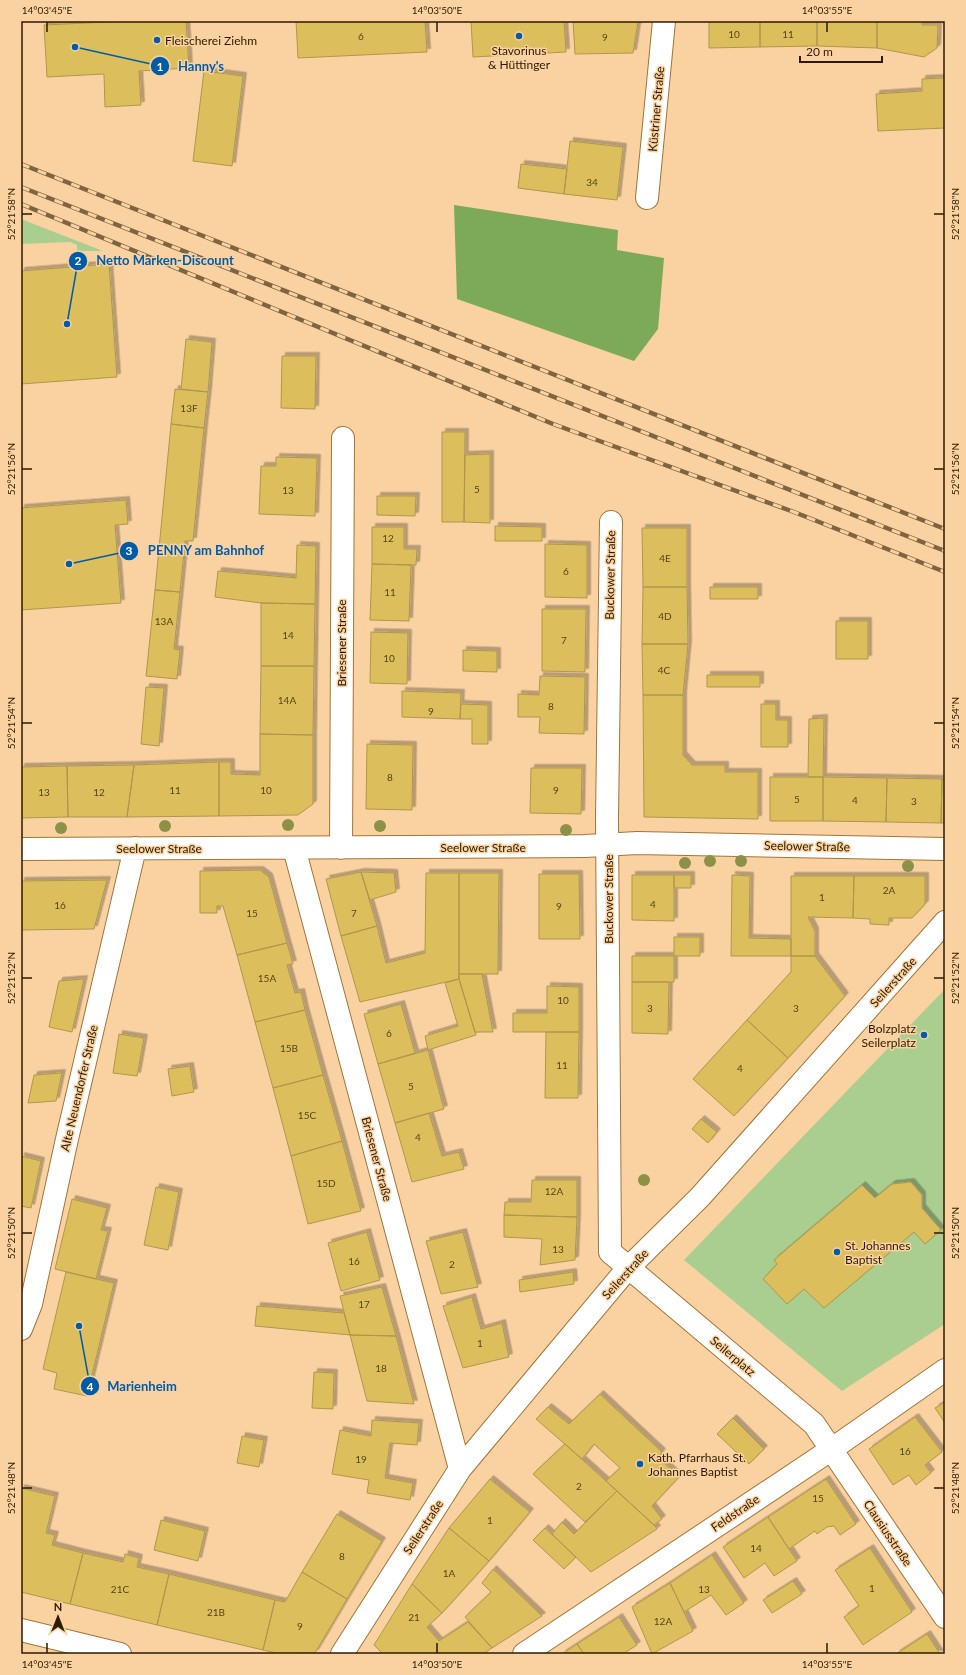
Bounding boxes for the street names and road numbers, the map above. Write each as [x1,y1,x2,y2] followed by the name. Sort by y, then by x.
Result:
[645,66,667,152] street label: Küstriner Straße
[602,530,618,620] street label: Buckower Straße
[334,599,349,687] street label: Briesener Straße
[764,838,850,854] street label: Seelower Straße
[440,840,526,855] street label: Seelower Straße
[116,841,202,856] street label: Seelower Straße
[601,854,616,944] street label: Buckower Straße
[867,954,919,1010] street label: Seilerstraße
[57,1023,101,1153] street label: Alte Neuendorfer Straße
[358,1115,396,1203] street label: Briesener Straße
[599,1246,651,1302] street label: Seilerstraße
[707,1333,759,1380] street label: Seilerplatz
[708,1491,762,1535] street label: Feldstraße
[400,1497,446,1557] street label: Seilerstraße
[860,1497,916,1569] street label: Clausiusstraße

